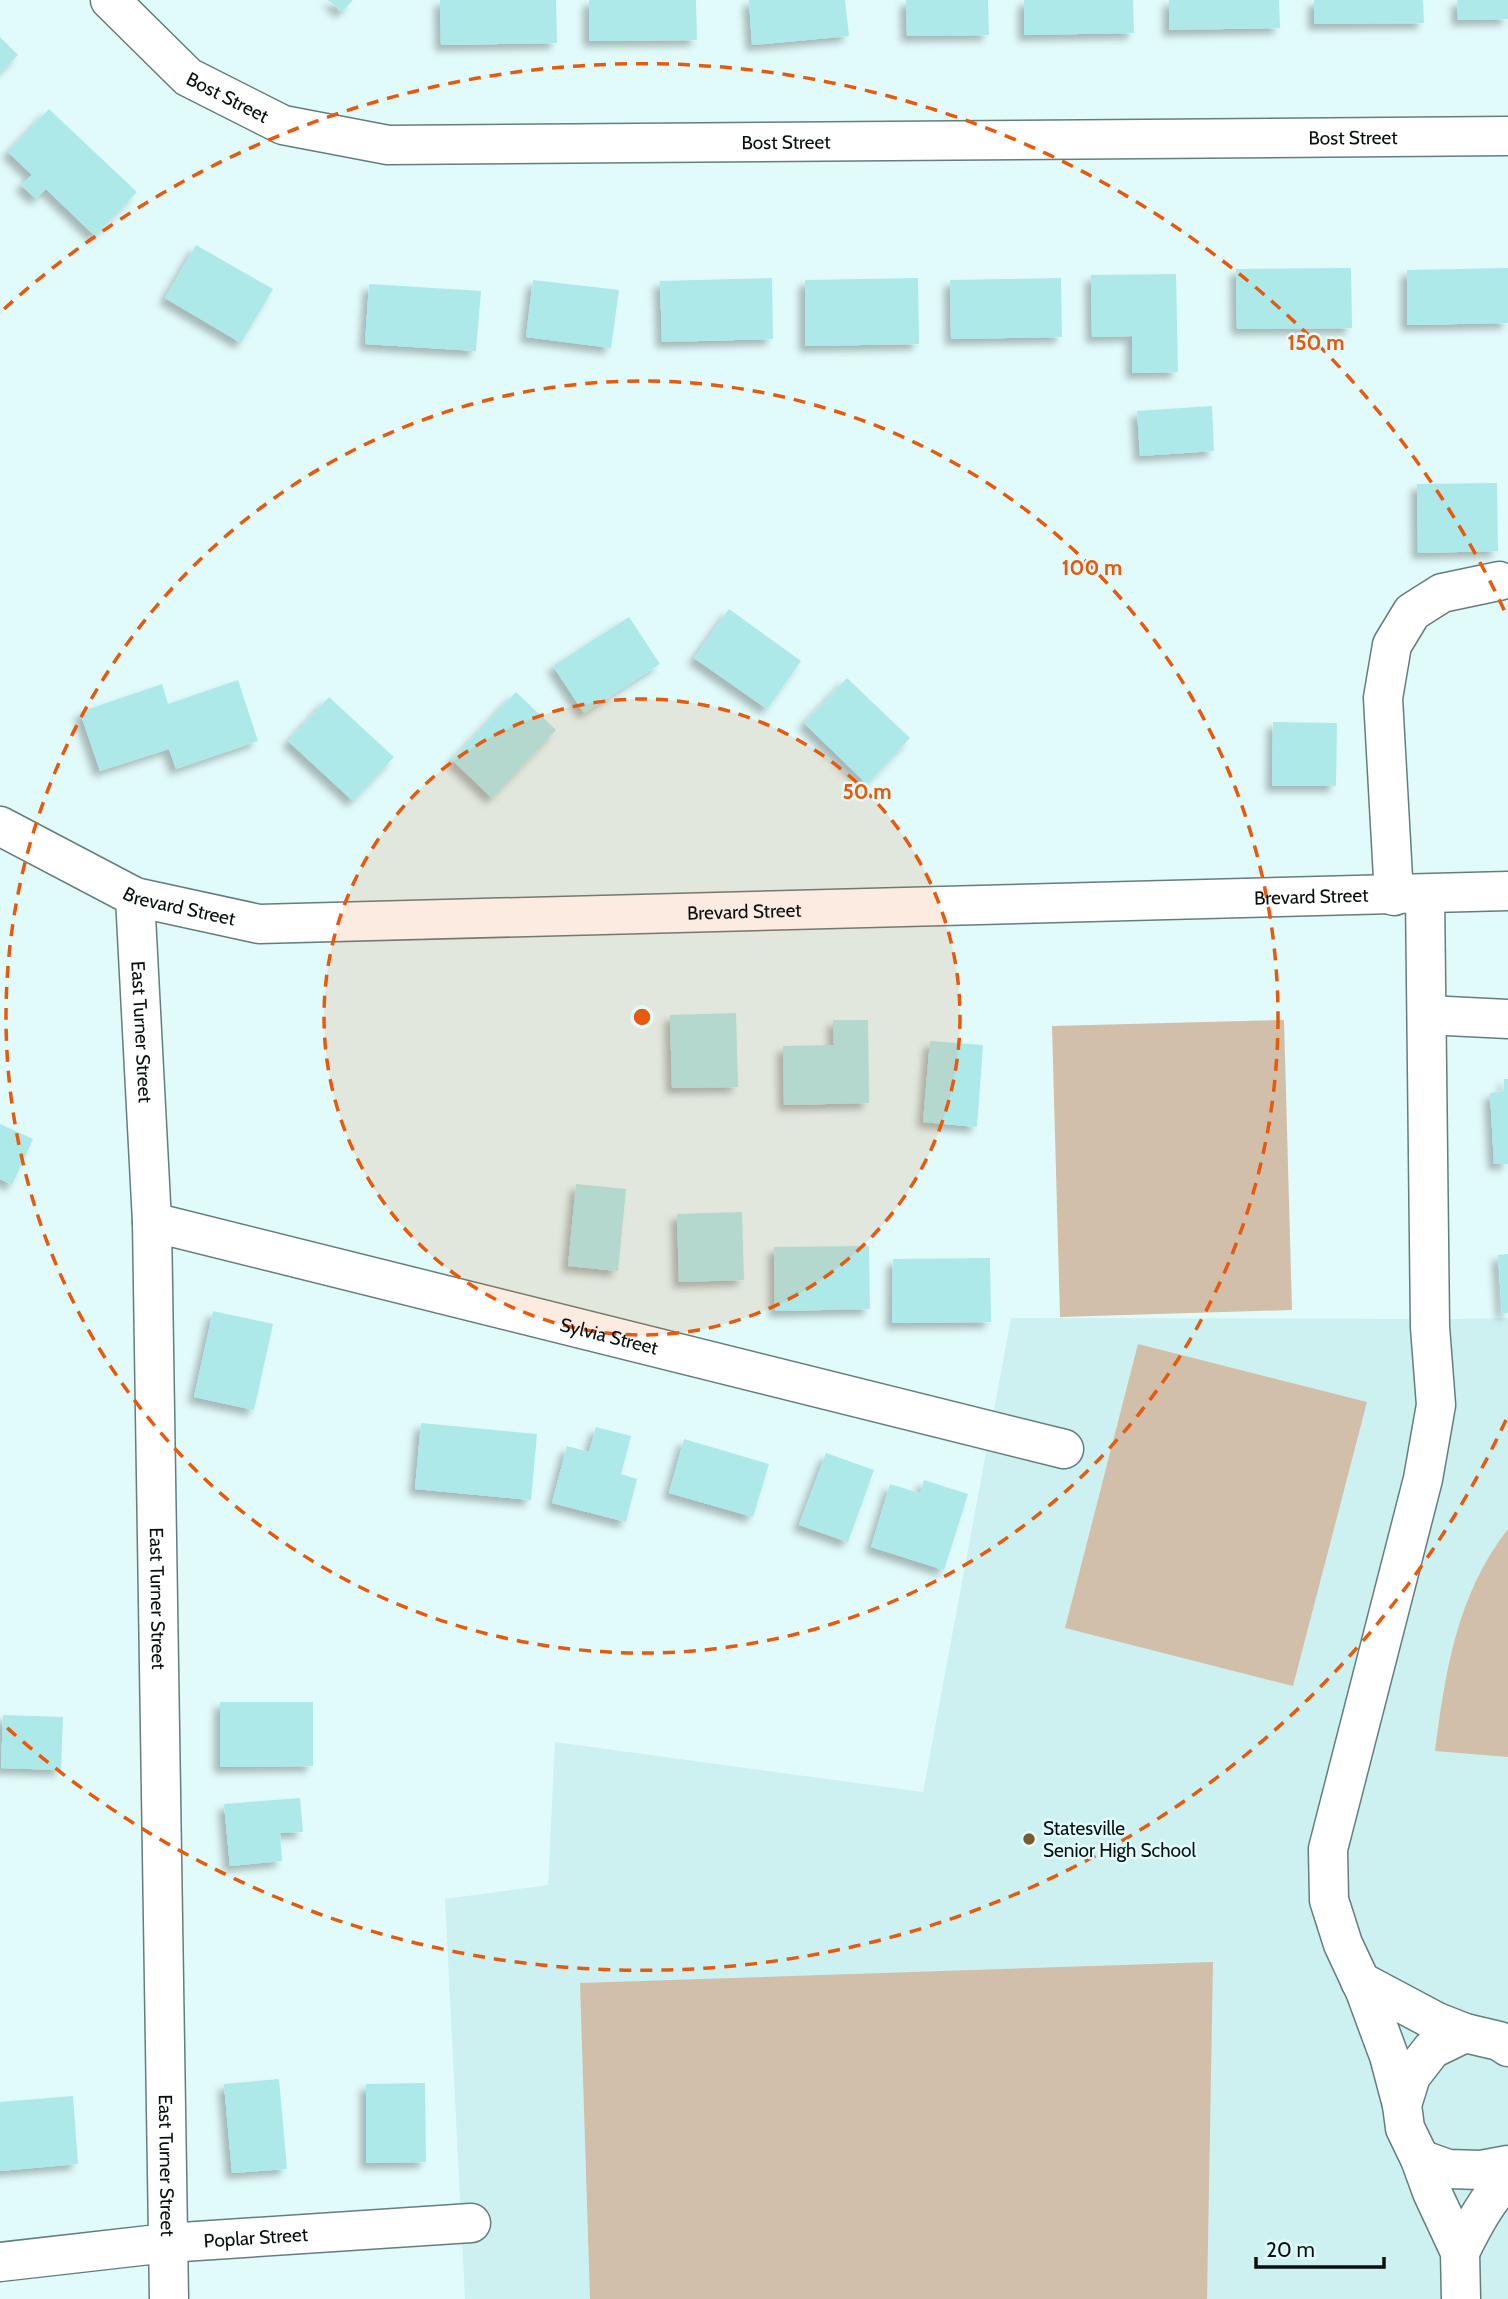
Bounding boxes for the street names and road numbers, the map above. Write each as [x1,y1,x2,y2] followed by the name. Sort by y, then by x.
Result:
[182,67,273,128] street label: Bost Street
[1308,126,1398,150] street label: Bost Street
[741,130,831,154] street label: Bost Street
[119,882,238,931] street label: Brevard Street
[1254,884,1369,910] street label: Brevard Street
[687,899,803,925] street label: Brevard Street
[126,960,157,1104] street label: East Turner Street
[557,1313,661,1360] street label: Sylvia Street
[145,1527,170,1670] street label: East Turner Street
[154,2094,179,2237] street label: East Turner Street
[203,2223,309,2253] street label: Poplar Street

